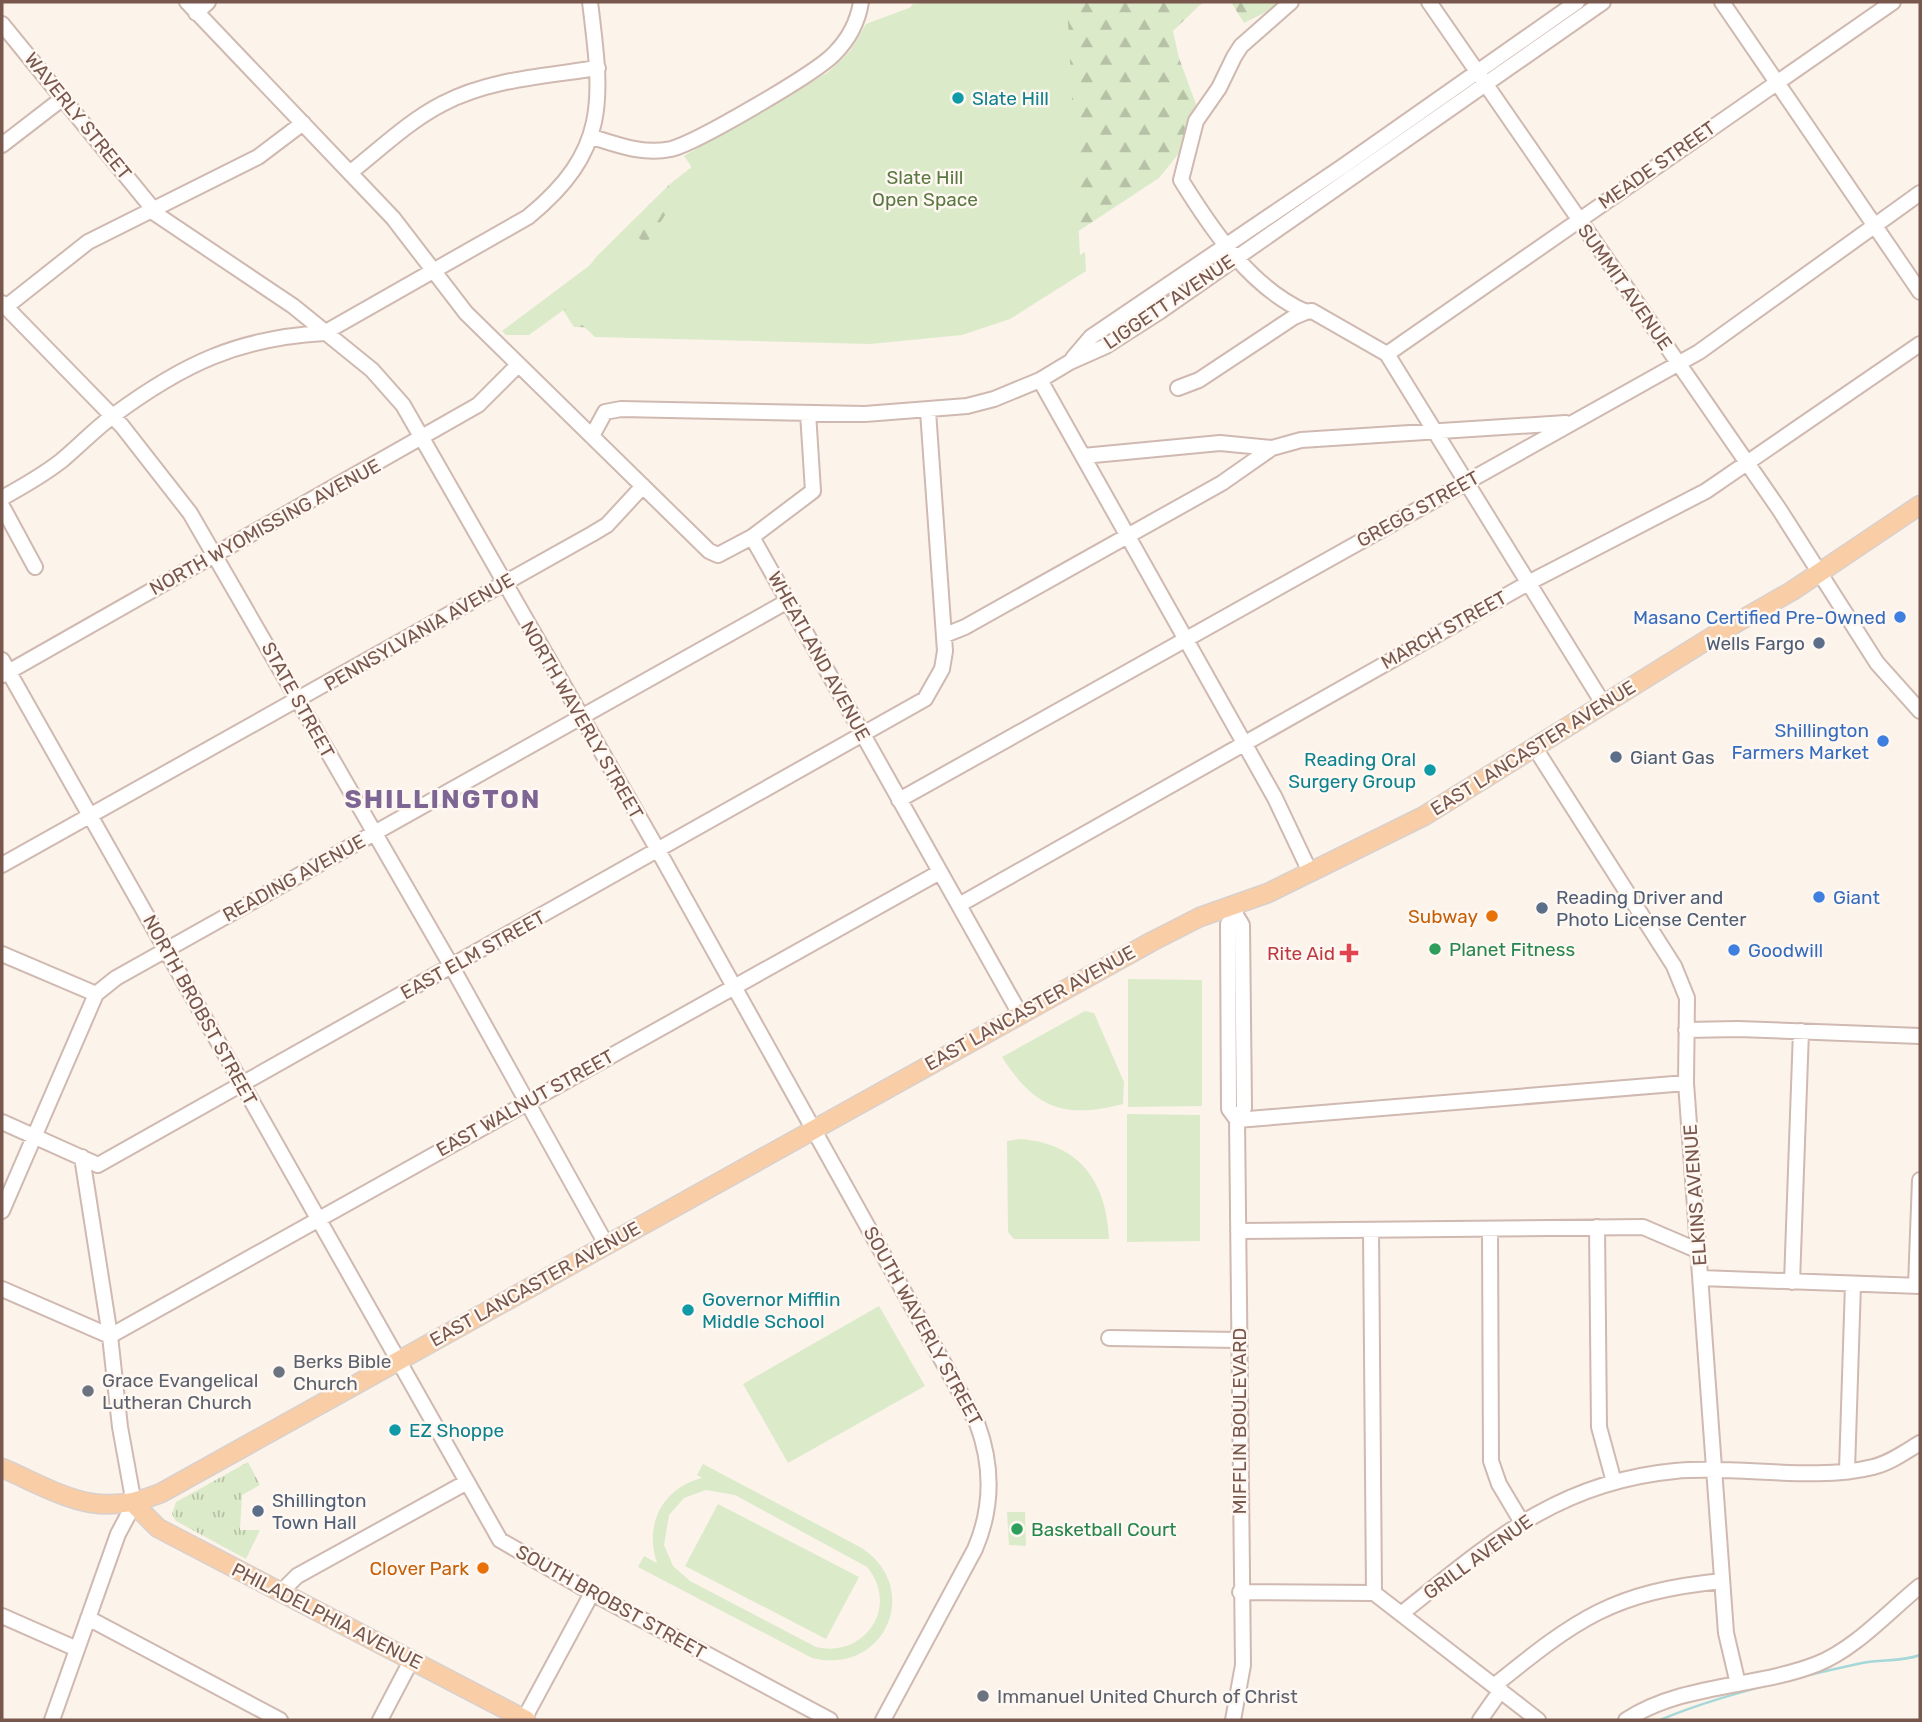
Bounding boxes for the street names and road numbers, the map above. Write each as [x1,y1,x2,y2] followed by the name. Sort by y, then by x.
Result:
[20,48,136,184] street label: WAVERLY STREET
[1594,116,1720,214] street label: MEADE STREET
[1573,219,1677,355] street label: SUMMIT AVENUE
[1099,250,1239,354] street label: LIGGETT AVENUE
[146,454,384,600] street label: NORTH WYOMISSING AVENUE
[1353,466,1483,552] street label: GREGG STREET
[763,567,875,745] street label: WHEATLAND AVENUE
[320,568,518,696] street label: PENNSYLVANIA AVENUE
[1377,586,1511,674] street label: MARCH STREET
[516,617,648,823] street label: NORTH WAVERLY STREET
[257,638,339,762] street label: STATE STREET
[1426,675,1640,821] street label: EAST LANCASTER AVENUE
[219,829,369,927] street label: READING AVENUE
[397,906,549,1004] street label: EAST ELM STREET
[138,911,262,1109] street label: NORTH BROBST STREET
[921,940,1139,1076] street label: EAST LANCASTER AVENUE
[432,1045,618,1161] street label: EAST WALNUT STREET
[1679,1123,1711,1267] street label: ELKINS AVENUE
[426,1216,644,1352] street label: EAST LANCASTER AVENUE
[859,1222,987,1430] street label: SOUTH WAVERLY STREET
[1228,1328,1251,1514] street label: MIFFLIN BOULEVARD
[1419,1510,1537,1604] street label: GRILL AVENUE
[512,1540,710,1664] street label: SOUTH BROBST STREET
[228,1558,426,1674] street label: PHILADELPHIA AVENUE

